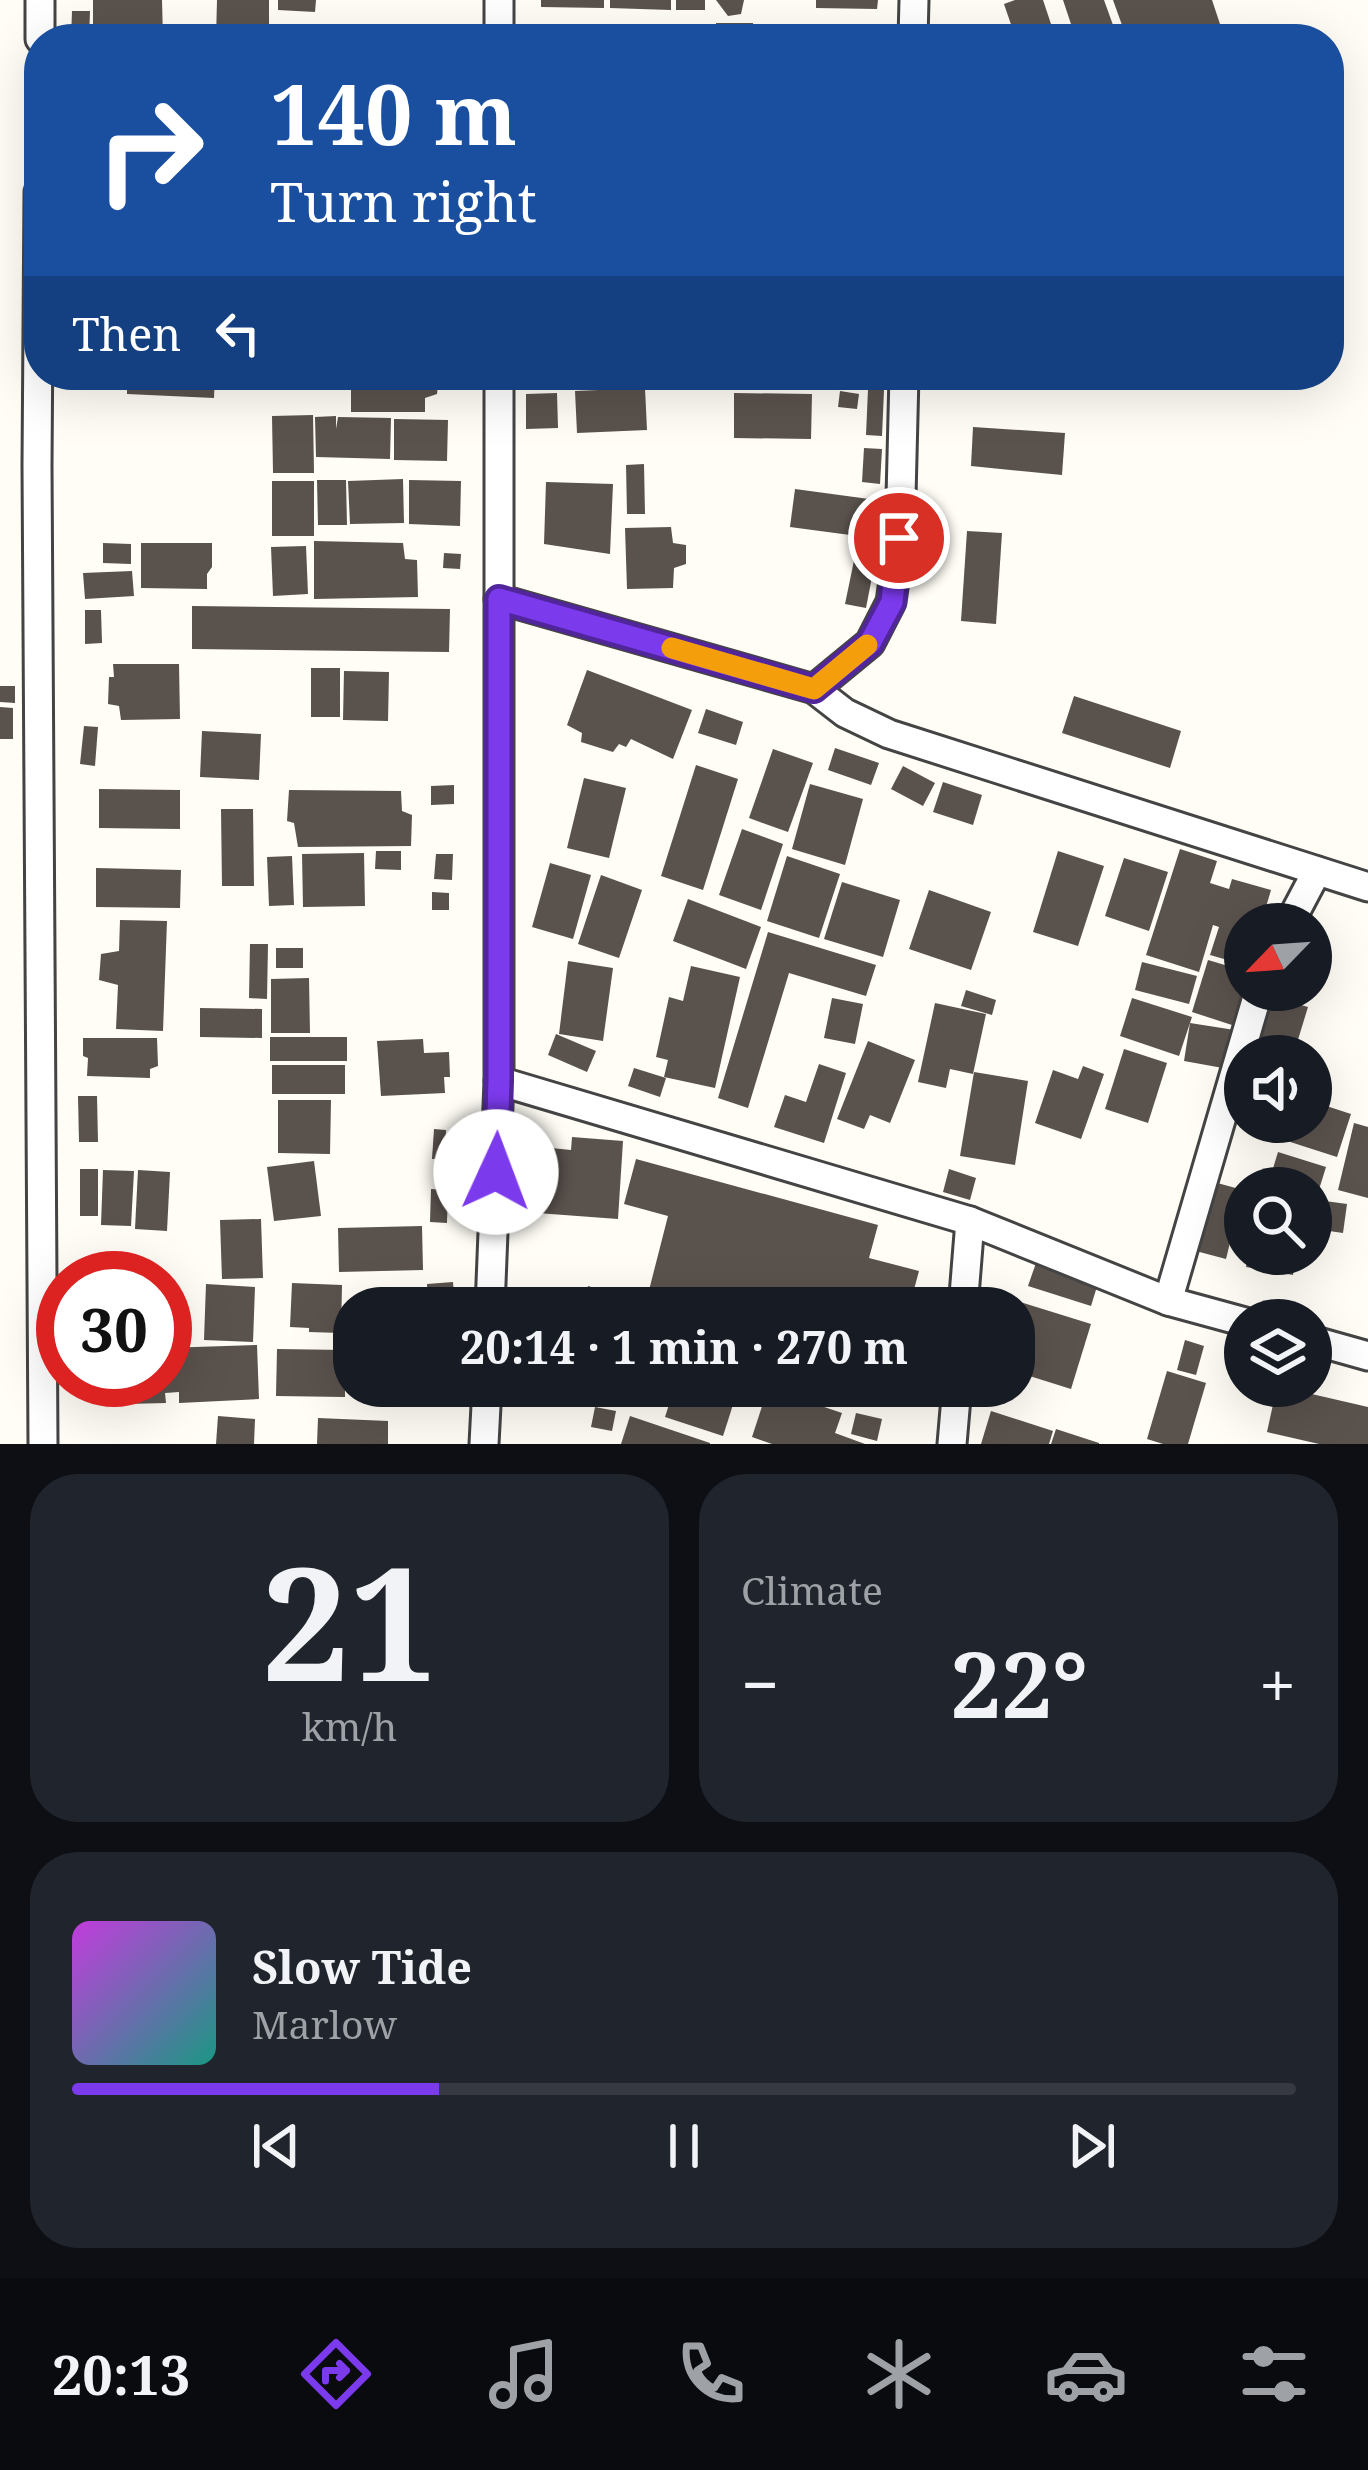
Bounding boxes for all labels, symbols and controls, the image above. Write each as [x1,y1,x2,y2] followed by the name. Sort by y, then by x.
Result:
[270,55,517,170] text: 140 m
[72,72,228,228] icon: right
[270,164,537,238] text: Turn right
[205,300,271,366] icon: left
[72,303,181,364] text: Then
[848,487,950,589] pin
[866,505,932,571] icon: arrive
[1224,903,1332,1011] north arrow
[1224,903,1332,1407] map controls
[1224,1035,1332,1143] button: sound
[433,1109,559,1235] position arrow
[1224,1167,1332,1275] button: search
[36,1251,192,1407] speed limit sign: 30
[1224,1299,1332,1407] button: layers
[460,1316,908,1377] text: 20:14 · 1 min · 270 m
[261,1514,438,1727] text: 21
[741,1563,883,1616] text: Climate
[950,1622,1088,1744] text: 22°
[741,1638,779,1728] text: −
[1259,1638,1296,1728] text: +
[302,1699,397,1752] text: km/h
[252,1936,472,1997] text: Slow Tide
[252,1997,397,2050] text: Marlow
[243,2113,309,2179] icon: previous
[651,2113,717,2179] icon: pause
[1059,2113,1125,2179] icon: next
[294,2332,378,2416] icon: directions
[482,2332,566,2416] icon: music
[669,2332,753,2416] icon: phone
[857,2332,941,2416] icon: climate
[1044,2332,1128,2416] icon: car
[1232,2332,1316,2416] icon: filters
[52,2337,190,2411] text: 20:13

